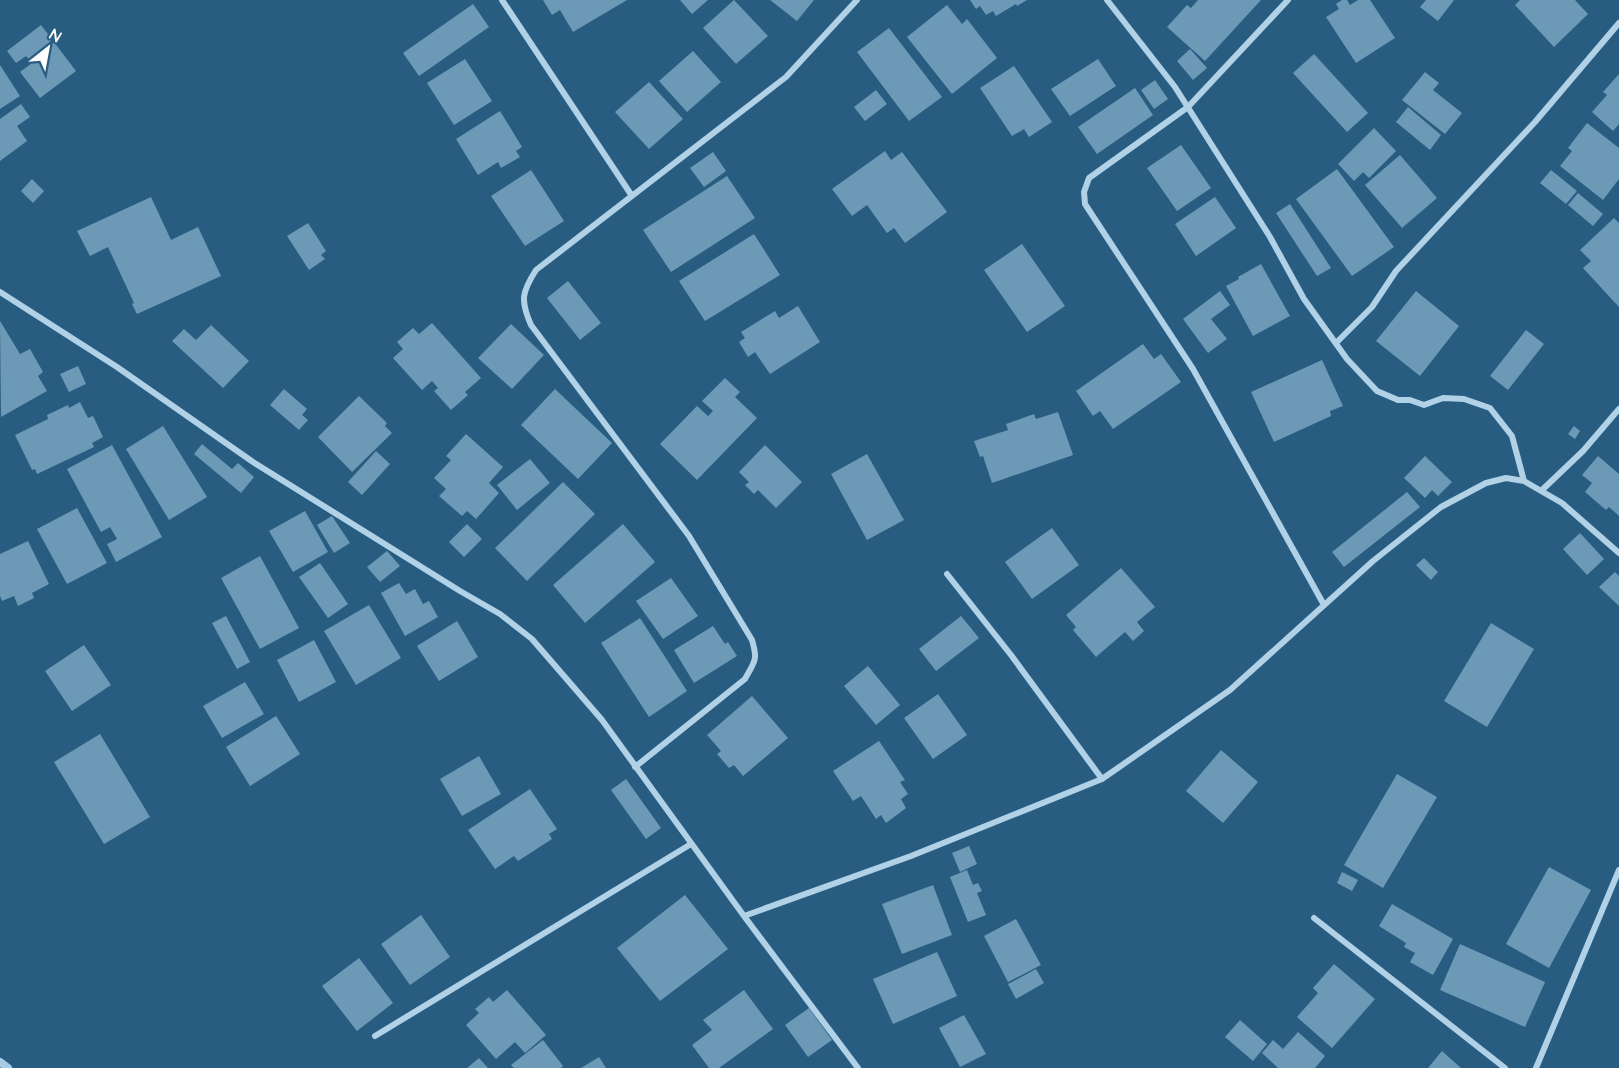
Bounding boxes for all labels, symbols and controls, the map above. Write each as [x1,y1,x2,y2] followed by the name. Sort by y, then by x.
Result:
[18,18,78,78] north arrow
[46,24,66,47] text: N

